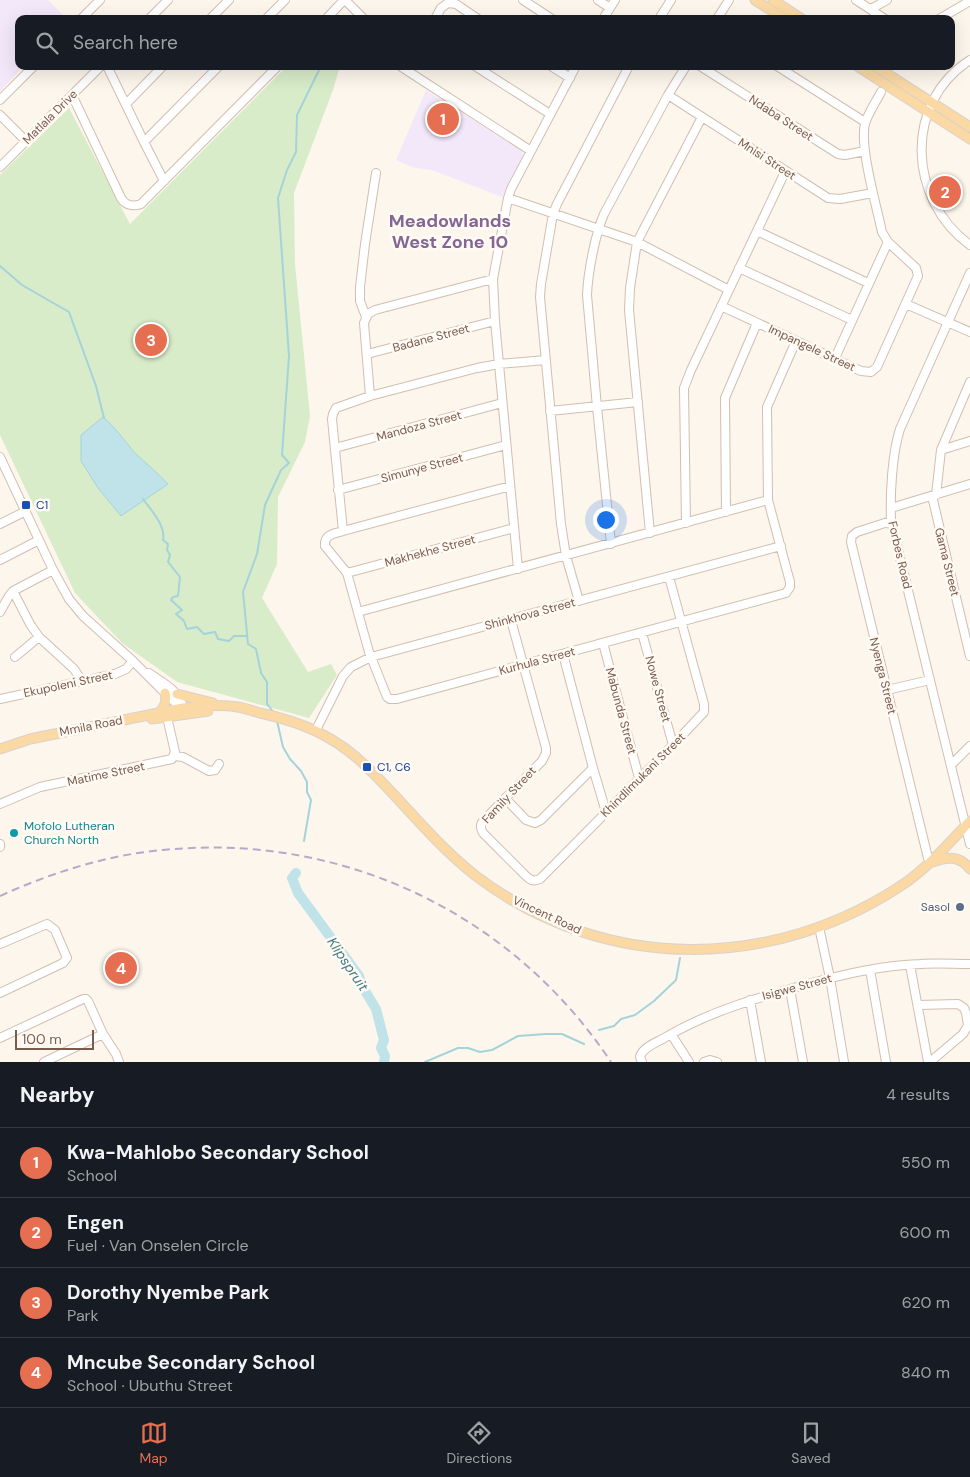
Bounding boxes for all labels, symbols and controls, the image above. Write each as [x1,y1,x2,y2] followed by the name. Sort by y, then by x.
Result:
[15,15,955,70] search box
[33,29,61,57] icon: search
[73,30,178,55] text: Search here
[19,86,81,148] street label: Matlala Drive
[746,91,816,145] street label: Ndaba Street
[427,100,459,138] pin: 1
[735,134,799,184] street label: Mnisi Street
[929,173,961,211] pin: 2
[389,209,511,254] district label: Meadowlands West Zone 10
[391,320,471,356] street label: Badane Street
[135,321,167,359] pin: 3
[766,321,858,375] street label: Impangele Street
[375,407,464,445] street label: Mandoza Street
[379,449,465,487] street label: Simunye Street
[36,497,48,513] place label: C1
[20,499,32,511] marker: C1
[593,507,619,533] your location
[884,519,916,591] street label: Forbes Road
[931,526,963,598] street label: Gama Street
[383,531,477,571] street label: Makhekhe Street
[483,594,577,634] street label: Shinkhova Street
[866,636,900,716] street label: Nyenga Street
[497,643,577,679] street label: Kurhula Street
[641,654,675,724] street label: Nowe Street
[602,666,640,756] street label: Mabunda Street
[22,667,114,701] street label: Ekupoleni Street
[58,712,124,740] street label: Mmila Road
[597,729,689,821] street label: Khindlimukani Street
[66,758,146,790] street label: Matime Street
[377,759,411,775] place label: C1, C6
[361,761,373,773] marker: C1, C6
[478,763,540,827] street label: Family Street
[24,818,115,848] place label: Mofolo Lutheran Church North
[8,827,20,839] marker: Mofolo Lutheran Church North
[510,892,584,938] street label: Vincent Road
[921,899,950,915] place label: Sasol
[954,901,966,913] marker: Sasol
[323,934,373,995] water label: Klipspruit
[105,949,137,987] pin: 4
[760,970,834,1004] street label: Isigwe Street
[15,1027,94,1050] scale bar
[22,1030,62,1048] text: 100 m
[20,1081,94,1109] text: Nearby
[886,1084,950,1105] text: 4 results
[67,1140,369,1165] text: Kwa-Mahlobo Secondary School
[33,1152,39,1173] text: 1
[901,1152,950,1173] text: 550 m
[67,1165,117,1186] text: School
[67,1210,124,1235] text: Engen
[31,1222,41,1243] text: 2
[900,1222,950,1243] text: 600 m
[67,1235,249,1256] text: Fuel · Van Onselen Circle
[67,1280,270,1305] text: Dorothy Nyembe Park
[31,1292,41,1313] text: 3
[902,1292,950,1313] text: 620 m
[67,1305,99,1326] text: Park
[67,1350,315,1375] text: Mncube Secondary School
[31,1362,41,1383] text: 4
[901,1362,950,1383] text: 840 m
[67,1375,233,1396] text: School · Ubuthu Street
[139,1419,168,1467] tab: Map
[447,1419,512,1467] tab: Directions
[791,1419,831,1467] tab: Saved

